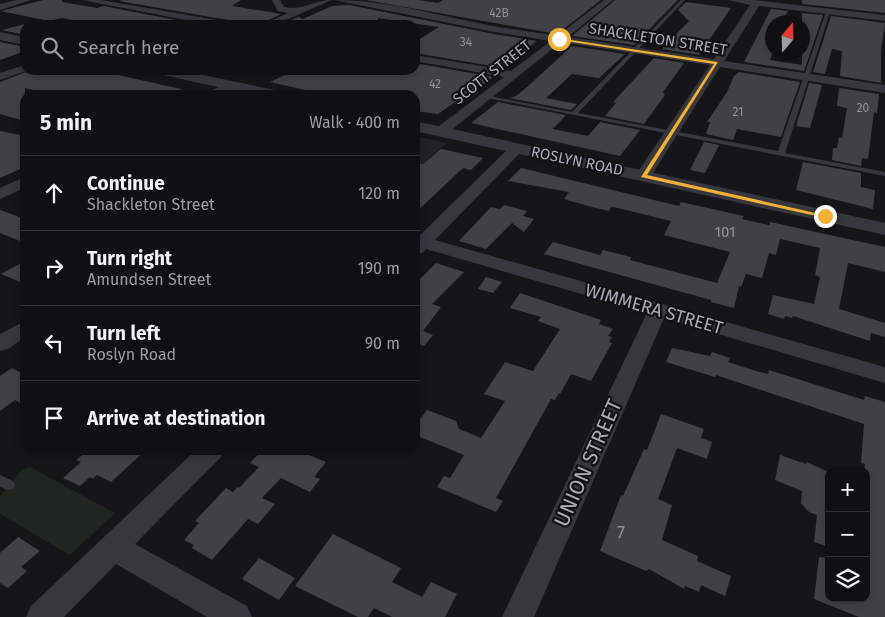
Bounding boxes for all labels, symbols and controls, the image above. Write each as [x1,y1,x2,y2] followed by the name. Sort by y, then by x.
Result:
[489,6,509,20] house number: 42B
[765,15,810,60] north arrow
[588,19,729,59] street label: SHACKLETON STREET
[20,20,420,75] search box
[548,28,571,51] route start
[38,34,66,62] icon: search
[460,35,473,49] house number: 34
[78,36,179,59] text: Search here
[449,36,535,108] street label: SCOTT STREET
[429,77,441,91] house number: 42
[857,101,870,115] house number: 20
[733,105,743,119] house number: 21
[40,110,92,136] text: 5 min
[309,113,400,132] text: Walk · 400 m
[529,142,625,180] street label: ROSLYN ROAD
[87,172,165,195] text: Continue
[40,179,68,207] icon: ahead
[358,184,400,203] text: 120 m
[87,195,215,214] text: Shackleton Street
[814,205,837,228] route end
[715,223,736,241] house number: 101
[87,247,172,270] text: Turn right
[40,254,68,282] icon: right
[358,259,400,278] text: 190 m
[87,270,211,289] text: Amundsen Street
[583,279,726,339] street label: WIMMERA STREET
[87,322,161,345] text: Turn left
[40,329,68,357] icon: left
[365,334,400,353] text: 90 m
[87,345,176,364] text: Roslyn Road
[548,395,628,531] street label: UNION STREET
[40,404,68,432] icon: arrive
[87,407,266,430] text: Arrive at destination
[825,467,870,602] map controls
[825,467,870,512] button: +
[825,512,870,557] button: −
[617,522,625,544] house number: 7
[825,557,870,602] button: layers

